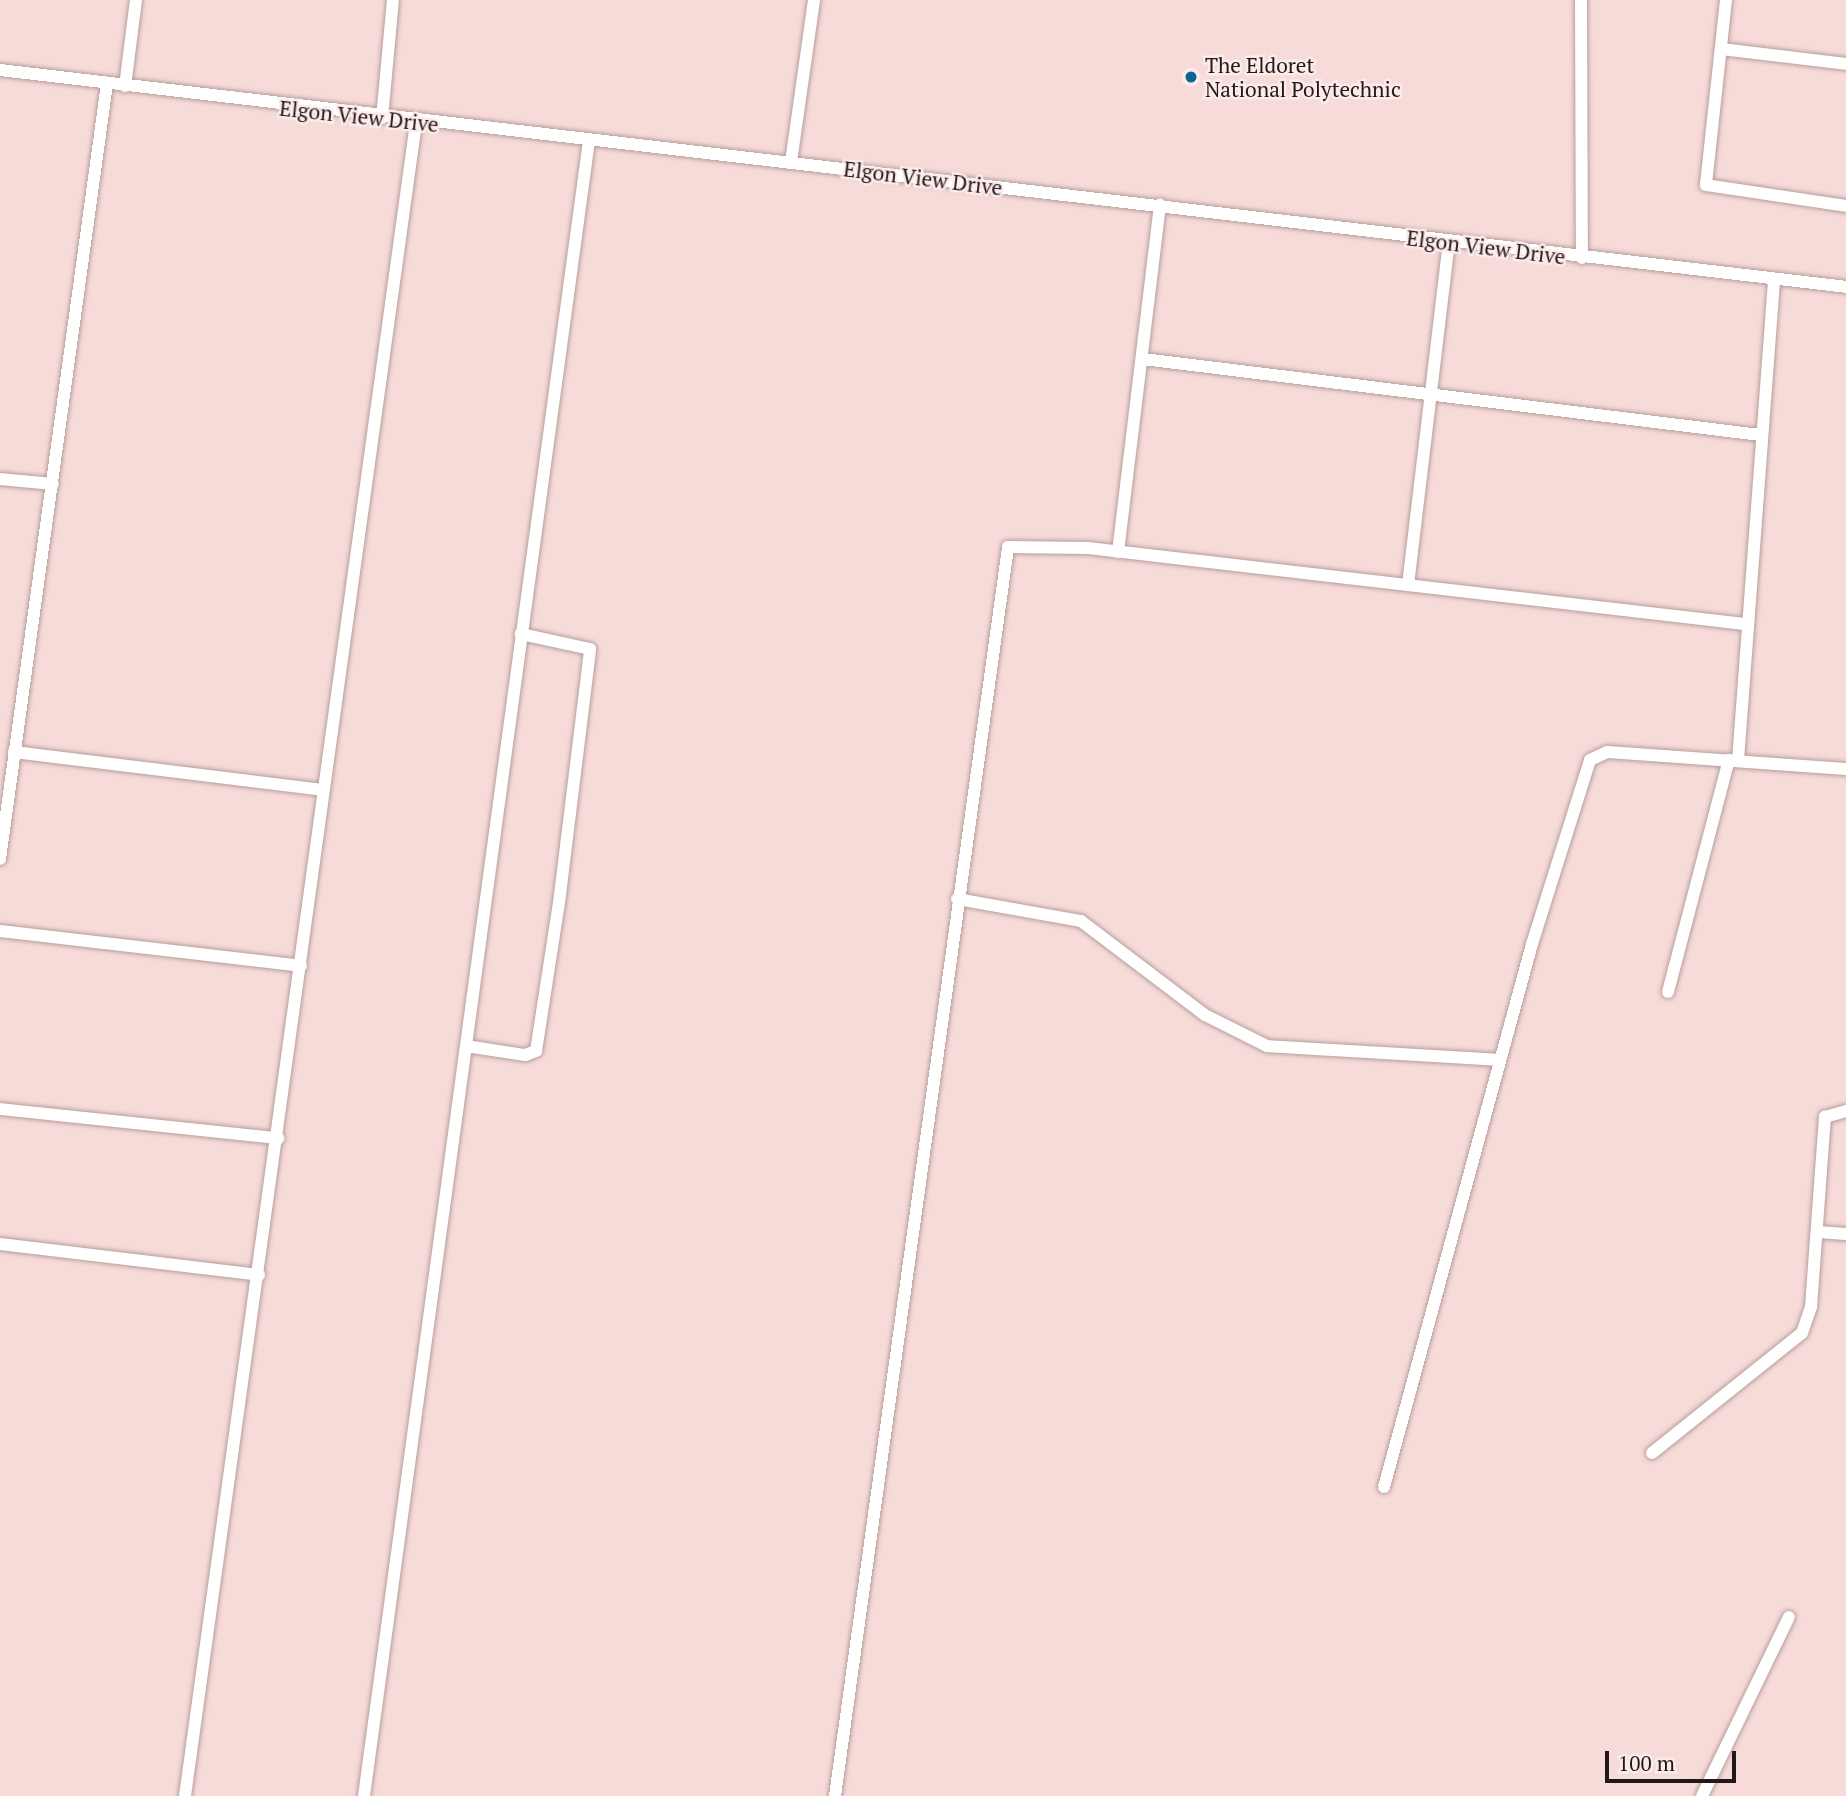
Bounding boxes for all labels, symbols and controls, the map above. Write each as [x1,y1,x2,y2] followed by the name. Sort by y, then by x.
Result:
[1205,52,1401,102] place label: The Eldoret National Polytechnic
[1183,69,1199,85] marker: The Eldoret National Polytechnic
[278,95,440,137] street label: Elgon View Drive
[842,156,1004,200] street label: Elgon View Drive
[1405,225,1567,269] street label: Elgon View Drive
[1608,1736,1739,1780] scale bar
[1618,1749,1675,1777] text: 100 m

